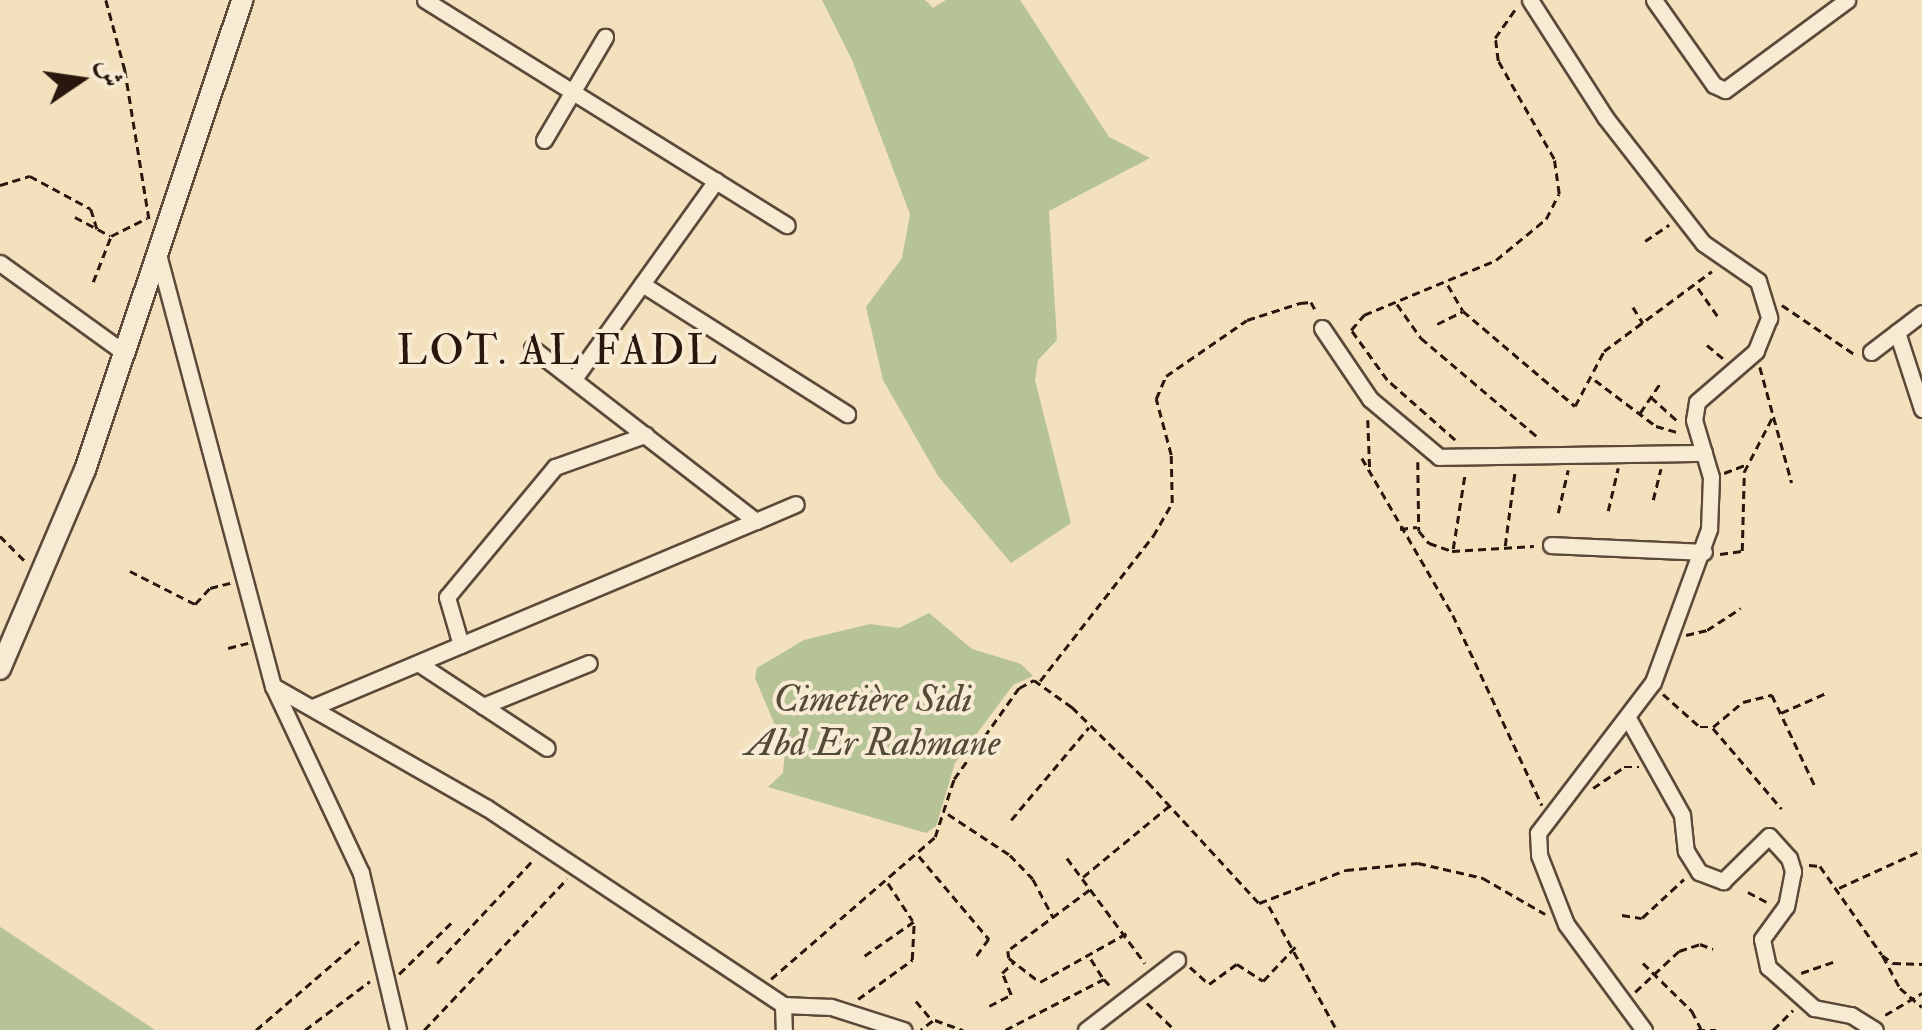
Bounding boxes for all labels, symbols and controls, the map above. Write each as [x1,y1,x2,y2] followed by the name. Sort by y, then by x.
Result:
[30,30,130,130] north arrow
[90,56,130,91] text: ش
[397,326,719,376] district label: LOT. AL FADL
[746,677,1000,766] park label: Cimetière Sidi Abd Er Rahmane

